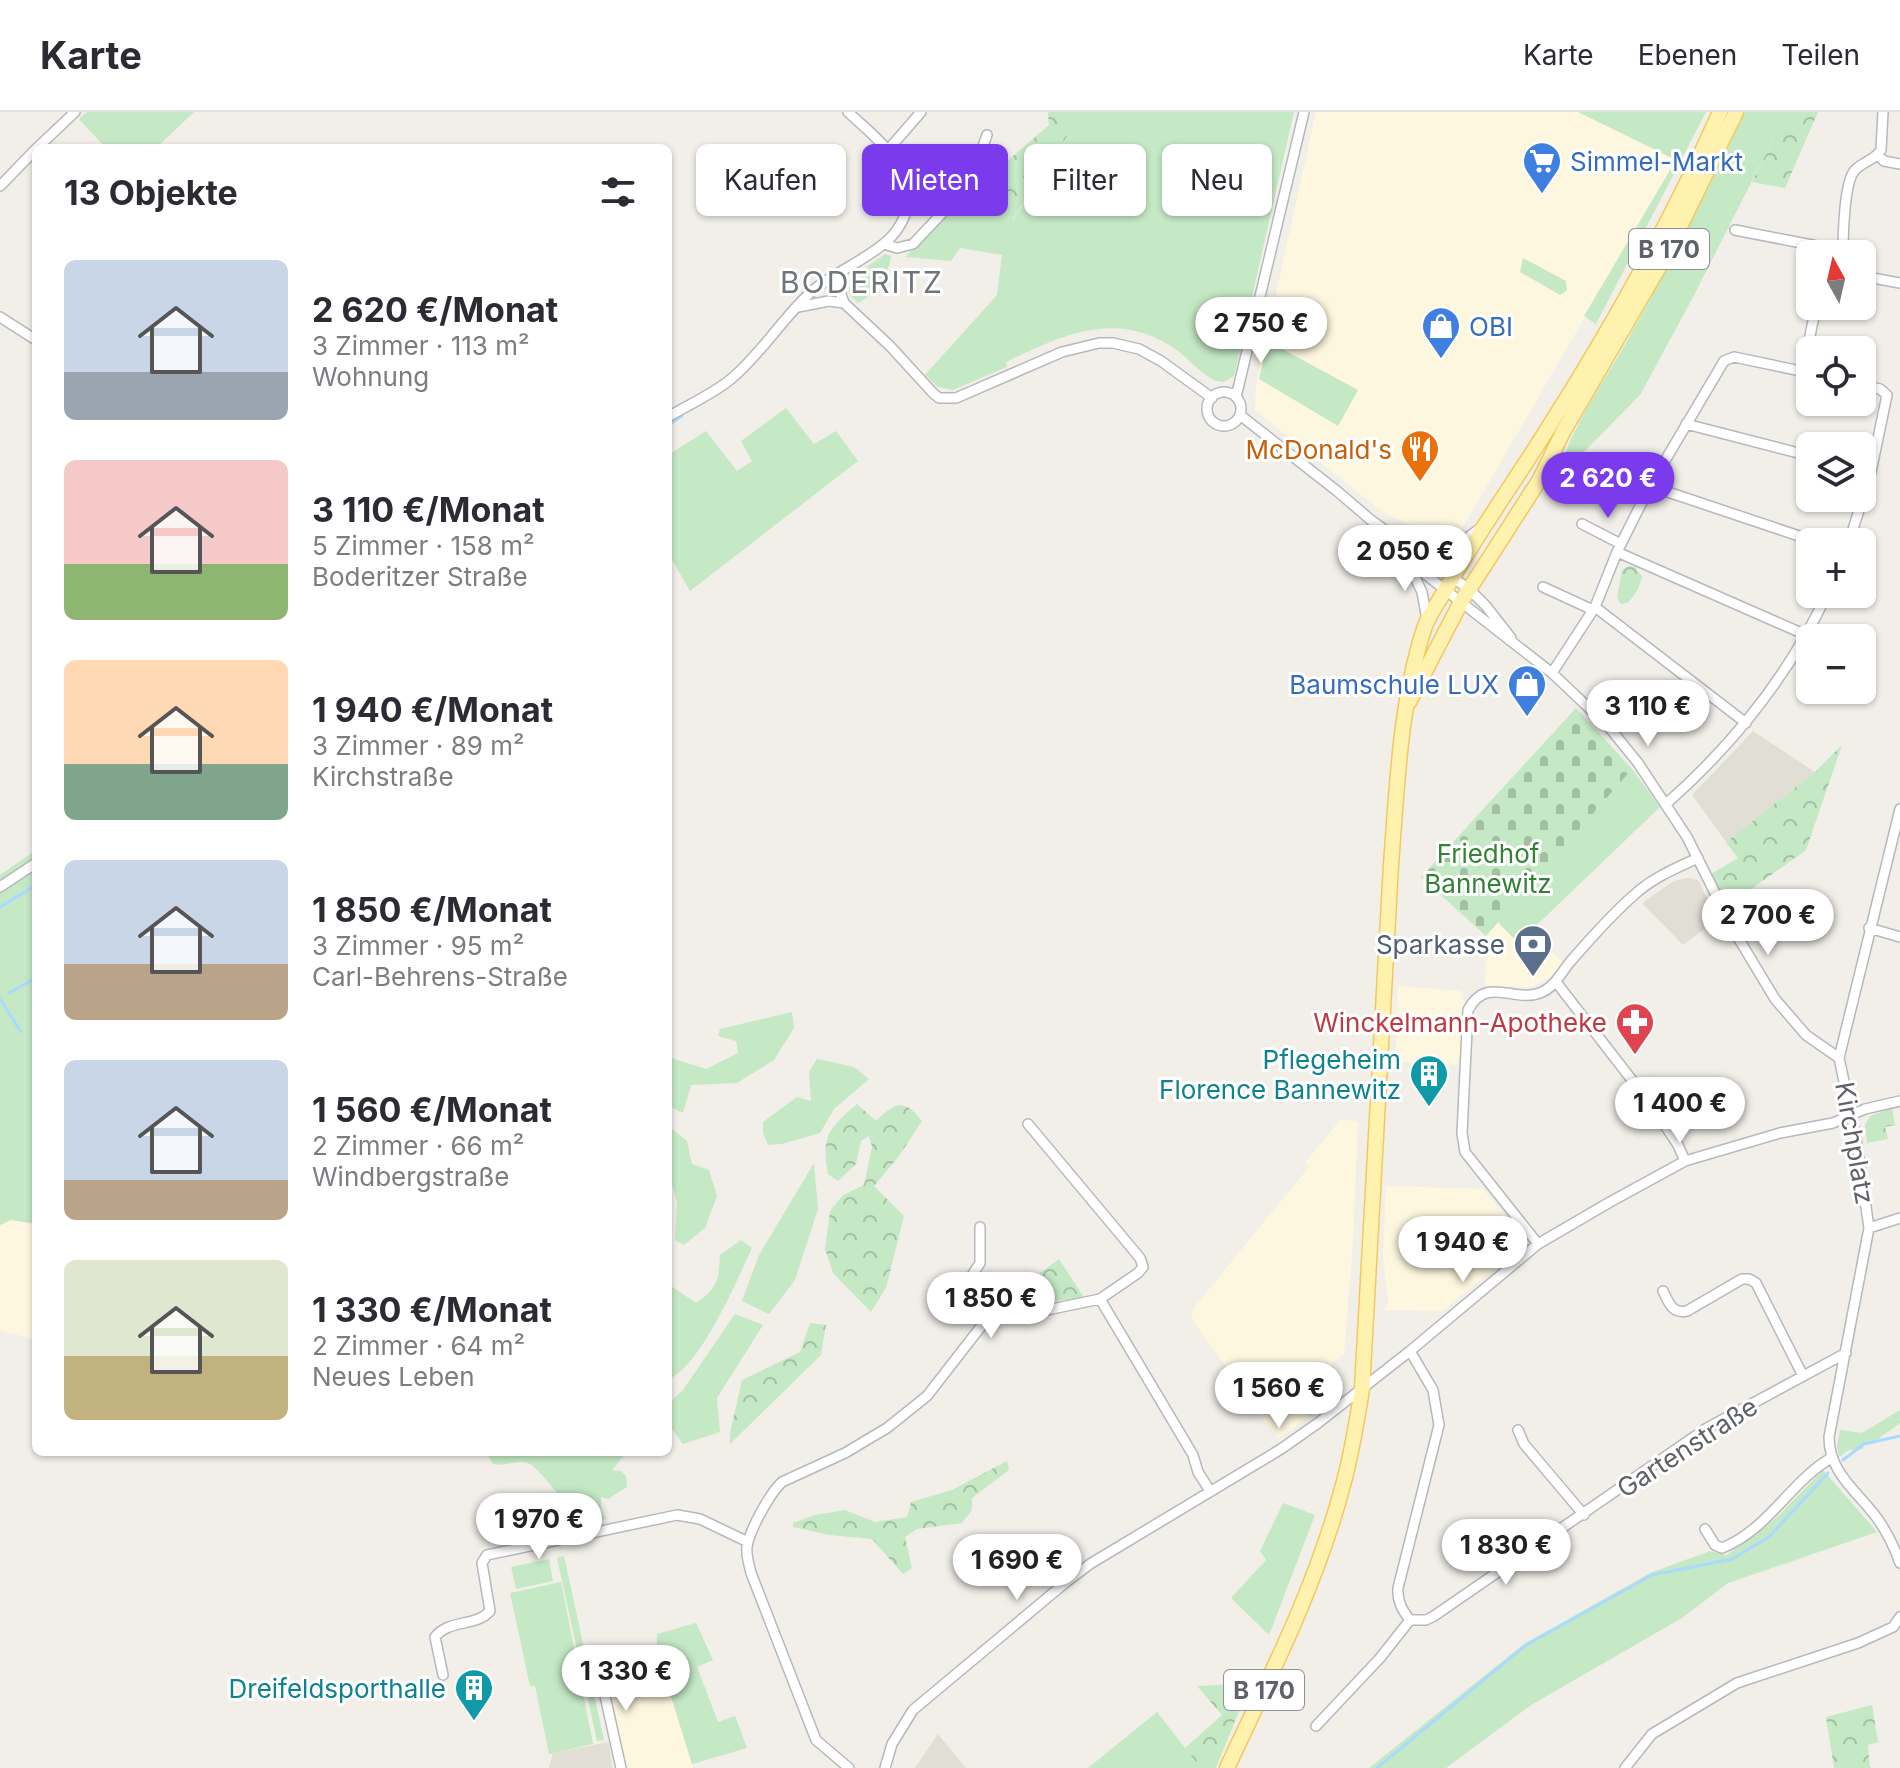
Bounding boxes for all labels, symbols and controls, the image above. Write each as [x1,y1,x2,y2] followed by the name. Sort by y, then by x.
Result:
[40,32,142,78] text: Karte
[1523,38,1594,72] text: Karte
[1638,38,1737,72] text: Ebenen
[1781,38,1860,72] text: Teilen
[1521,140,1563,195] supermarket icon: Simmel-Markt
[696,144,846,216] chip: Kaufen
[862,144,1008,216] chip: Mieten
[1024,144,1146,216] chip: Filter
[1162,144,1272,216] chip: Neu
[1570,146,1743,177] place label: Simmel-Markt
[596,170,640,214] icon: filters
[64,172,238,213] text: 13 Objekte
[1629,229,1709,269] road number: B 170
[1796,240,1876,320] north arrow
[1796,240,1876,704] map controls
[780,264,944,300] district label: BODERITZ
[312,289,558,330] text: 2 620 €/Monat
[128,292,224,388] icon: home
[1187,297,1335,365] pin: 2 750 €
[1420,305,1462,360] shop icon: OBI
[1213,307,1309,338] text: 2 750 €
[1469,311,1513,342] place label: OBI
[312,330,529,361] text: 3 Zimmer · 113 m²
[1796,336,1876,416] button: locate
[312,361,429,392] text: Wohnung
[1399,428,1441,483] restaurant icon: McDonald's
[1796,432,1876,512] button: layers
[1246,434,1392,465] place label: McDonald's
[1534,452,1682,520] pin: 2 620 €
[1559,462,1657,493] text: 2 620 €
[312,489,545,530] text: 3 110 €/Monat
[128,492,224,588] icon: home
[1331,525,1479,593] pin: 2 050 €
[1796,528,1876,608] button: +
[312,530,534,561] text: 5 Zimmer · 158 m²
[1356,535,1454,566] text: 2 050 €
[312,561,528,592] text: Boderitzer Straße
[1796,624,1876,704] button: −
[1506,663,1548,718] shop icon: Baumschule LUX
[1289,669,1499,700] place label: Baumschule LUX
[1574,680,1722,748] pin: 3 110 €
[312,689,553,730] text: 1 940 €/Monat
[1605,690,1691,721] text: 3 110 €
[128,692,224,788] icon: home
[312,730,524,761] text: 3 Zimmer · 89 m²
[312,761,454,792] text: Kirchstraße
[1424,838,1552,899] park label: Friedhof Bannewitz
[312,889,552,930] text: 1 850 €/Monat
[1694,889,1842,957] pin: 2 700 €
[128,892,224,988] icon: home
[1720,899,1816,930] text: 2 700 €
[1512,923,1554,978] bank icon: Sparkasse
[1376,929,1505,960] place label: Sparkasse
[312,930,524,961] text: 3 Zimmer · 95 m²
[312,961,568,992] text: Carl-Behrens-Straße
[1614,1001,1656,1056] pharmacy icon: Winckelmann-Apotheke
[1313,1007,1607,1038] place label: Winckelmann-Apotheke
[1159,1044,1401,1105] place label: Pflegeheim Florence Bannewitz
[1408,1053,1450,1108] building icon: Pflegeheim Florence Bannewitz
[1606,1077,1754,1145] pin: 1 400 €
[1829,1080,1881,1206] street label: Kirchplatz
[1633,1087,1727,1118] text: 1 400 €
[312,1089,552,1130] text: 1 560 €/Monat
[128,1092,224,1188] icon: home
[312,1130,524,1161] text: 2 Zimmer · 66 m²
[312,1161,509,1192] text: Windbergstraße
[1389,1216,1537,1284] pin: 1 940 €
[1416,1226,1510,1257] text: 1 940 €
[917,1272,1065,1340] pin: 1 850 €
[945,1282,1037,1313] text: 1 850 €
[312,1289,552,1330] text: 1 330 €/Monat
[128,1292,224,1388] icon: home
[312,1330,525,1361] text: 2 Zimmer · 64 m²
[312,1361,475,1392] text: Neues Leben
[1205,1362,1353,1430] pin: 1 560 €
[1233,1372,1325,1403] text: 1 560 €
[1611,1390,1763,1504] street label: Gartenstraße
[465,1493,613,1561] pin: 1 970 €
[494,1503,584,1534] text: 1 970 €
[1432,1519,1580,1587] pin: 1 830 €
[1460,1529,1552,1560] text: 1 830 €
[943,1534,1091,1602] pin: 1 690 €
[971,1544,1063,1575] text: 1 690 €
[552,1645,700,1713] pin: 1 330 €
[580,1655,672,1686] text: 1 330 €
[453,1667,495,1722] building icon: Dreifeldsporthalle
[1224,1670,1304,1710] road number: B 170
[229,1673,446,1704] place label: Dreifeldsporthalle

